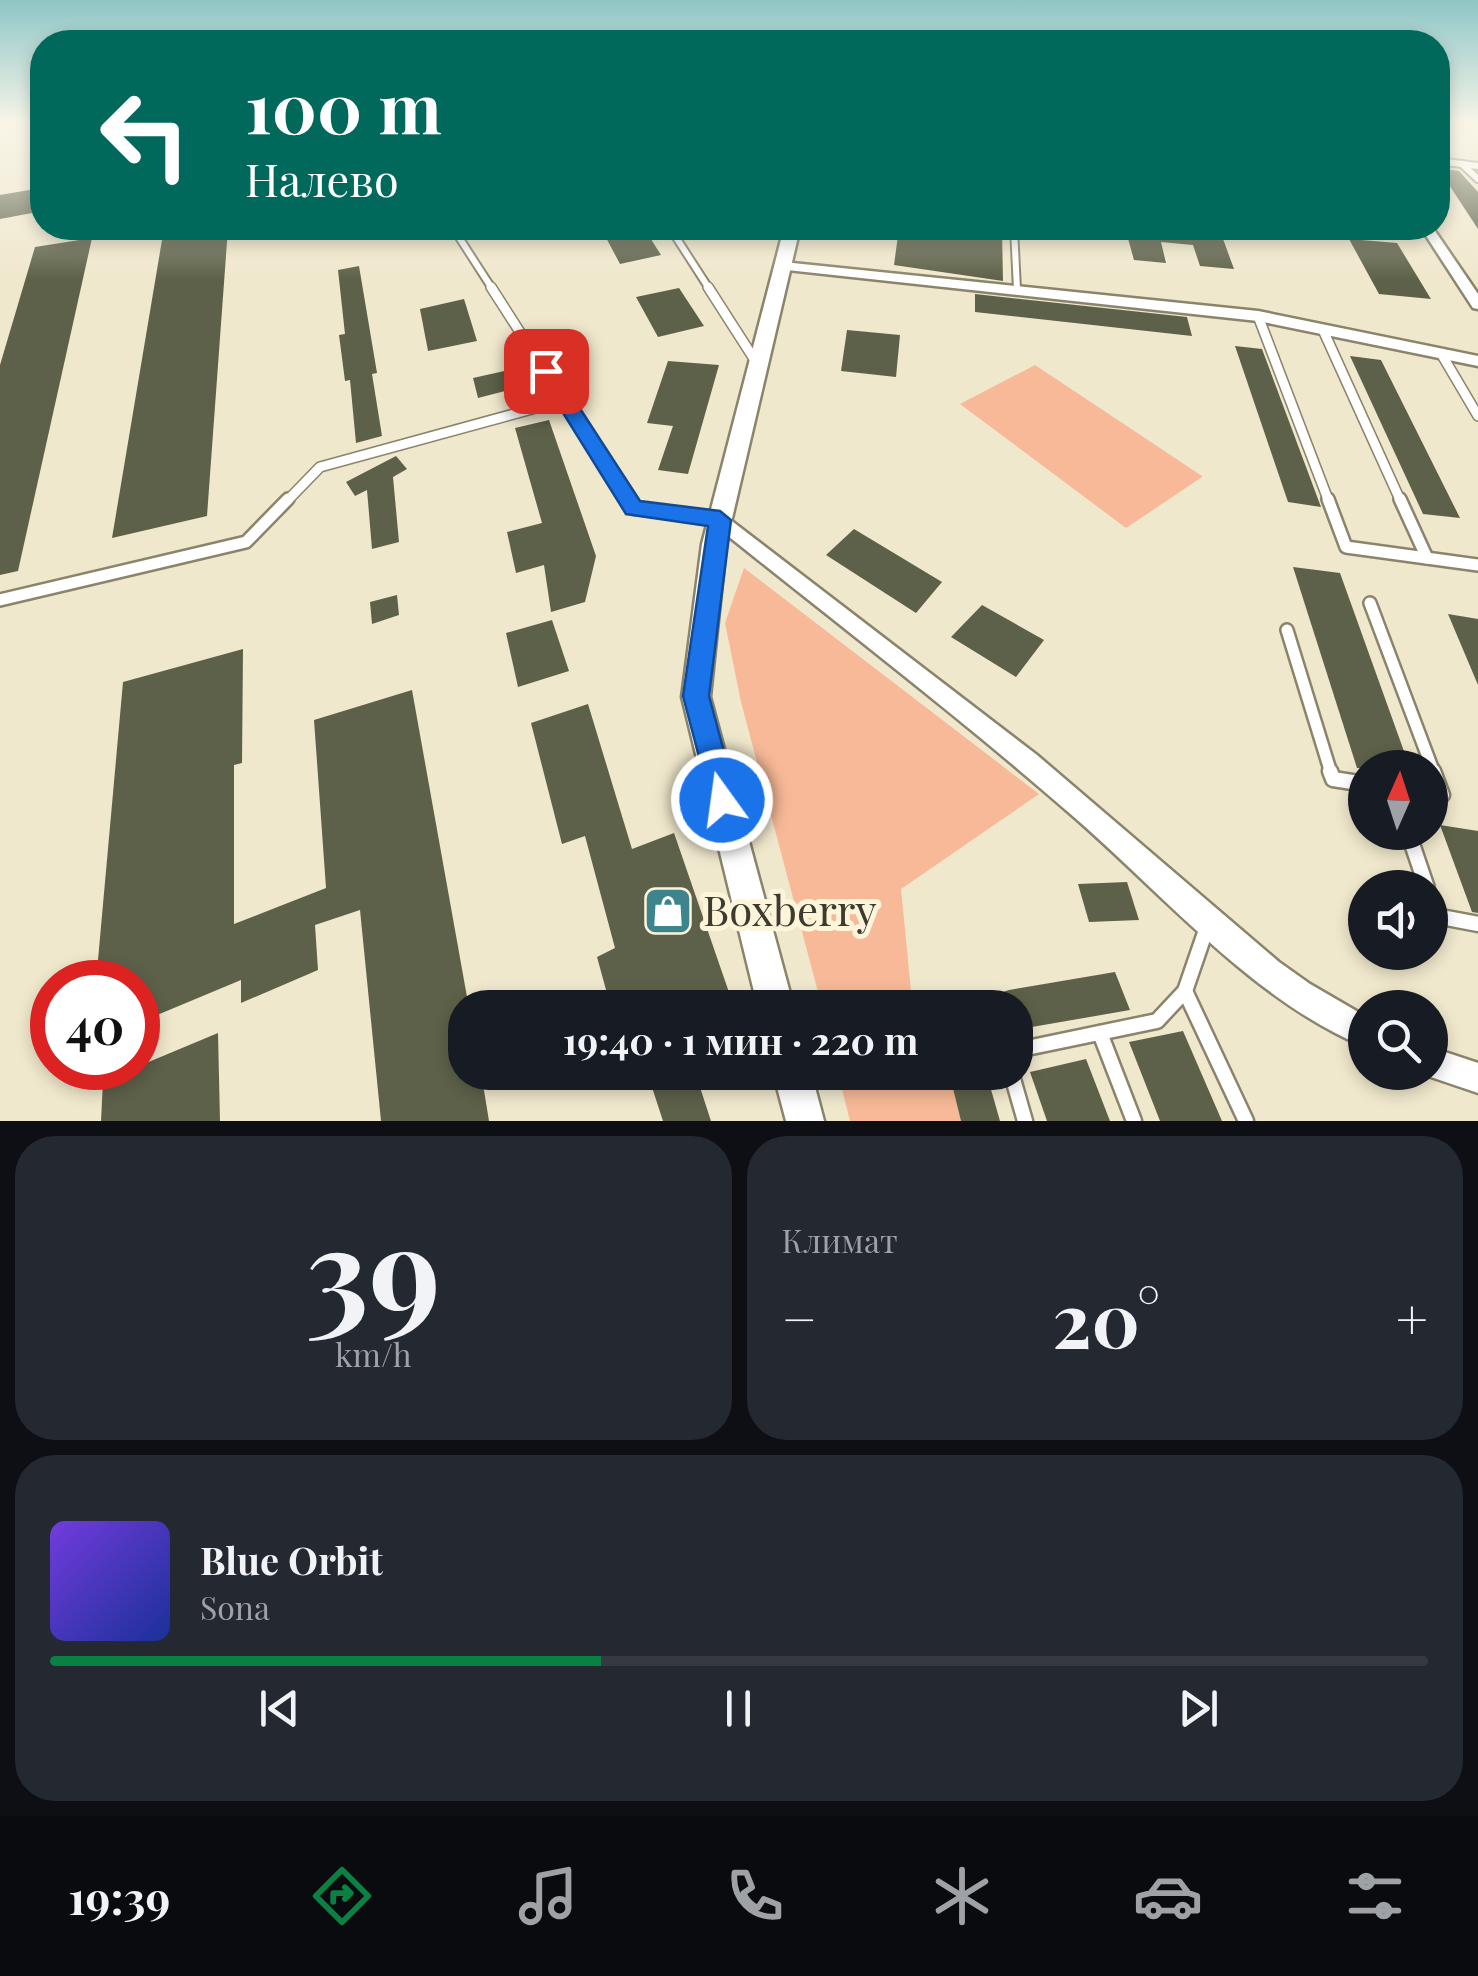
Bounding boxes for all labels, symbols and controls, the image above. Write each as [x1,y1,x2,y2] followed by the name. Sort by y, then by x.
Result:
[245,58,442,152] text: 100 m
[80,70,210,200] icon: left
[245,148,399,208] text: Налево
[504,329,589,414] pin
[519,344,574,399] icon: arrive
[670,748,774,852] position arrow
[1348,750,1448,850] north arrow
[1348,750,1448,1090] map controls
[1348,870,1448,970] button: sound
[703,881,877,937] place label: Boxberry
[642,885,694,937] shop icon: Boxberry
[30,960,160,1090] speed limit sign: 40
[1348,990,1448,1090] button: search
[563,1014,918,1065] text: 19:40 · 1 мин · 220 m
[306,1180,441,1354] text: 39
[782,1218,898,1261] text: Климат
[1052,1267,1160,1367] text: 20°
[782,1280,817,1354] text: −
[1396,1280,1428,1354] text: +
[335,1332,412,1375] text: km/h
[200,1534,383,1585] text: Blue Orbit
[200,1585,270,1628] text: Sona
[252,1681,307,1736] icon: previous
[711,1681,766,1736] icon: pause
[1171,1681,1226,1736] icon: next
[307,1861,377,1931] icon: directions
[513,1861,583,1931] icon: music
[720,1861,790,1931] icon: phone
[927,1861,997,1931] icon: climate
[1133,1861,1203,1931] icon: car
[1340,1861,1410,1931] icon: filters
[68,1866,170,1926] text: 19:39

